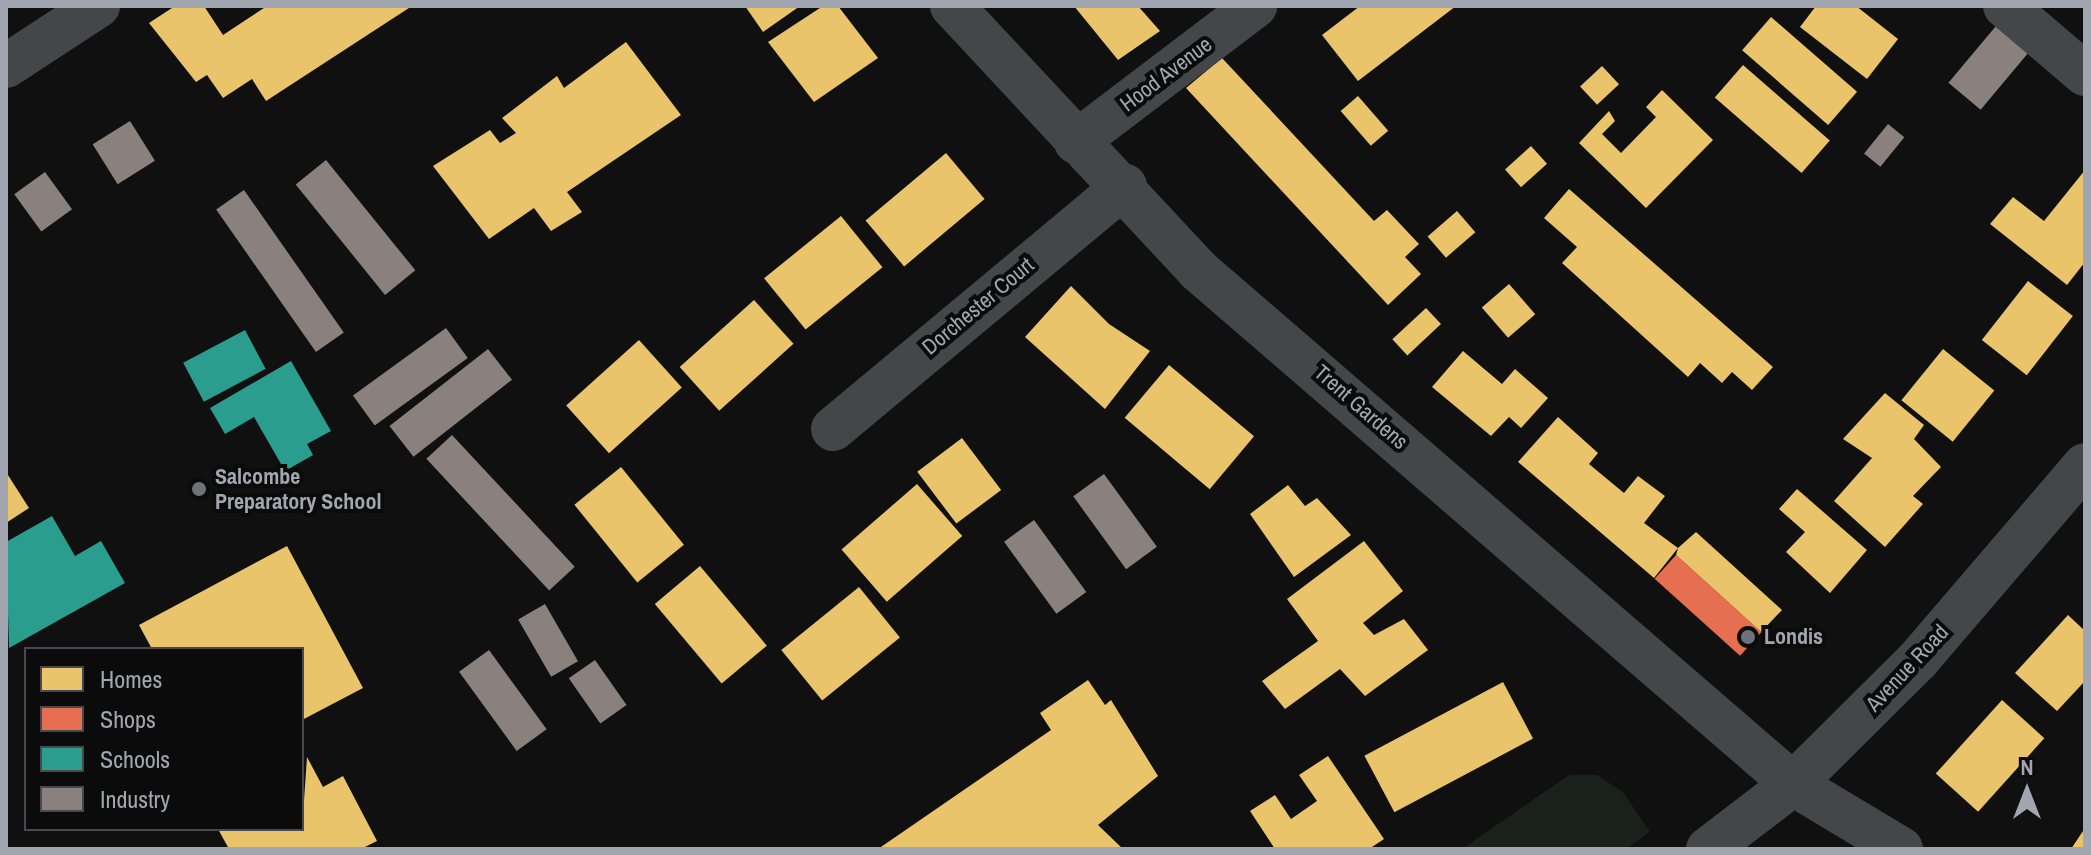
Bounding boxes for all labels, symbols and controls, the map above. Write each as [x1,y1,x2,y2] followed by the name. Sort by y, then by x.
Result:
[1115,31,1217,117] street label: Hood Avenue
[917,252,1039,360] street label: Dorchester Court
[1309,359,1413,455] street label: Trent Gardens
[215,463,381,514] place label: Salcombe Preparatory School
[190,480,208,498] marker: Salcombe Preparatory School
[1860,619,1954,717] street label: Avenue Road
[1764,624,1823,650] place label: Londis
[1739,628,1757,646] marker: Londis
[24,647,304,831] legend
[100,663,162,695] text: Homes
[100,703,156,735] text: Shops
[100,743,170,775] text: Schools
[1987,751,2067,831] north arrow
[2020,752,2034,782] text: N
[100,783,170,815] text: Industry

